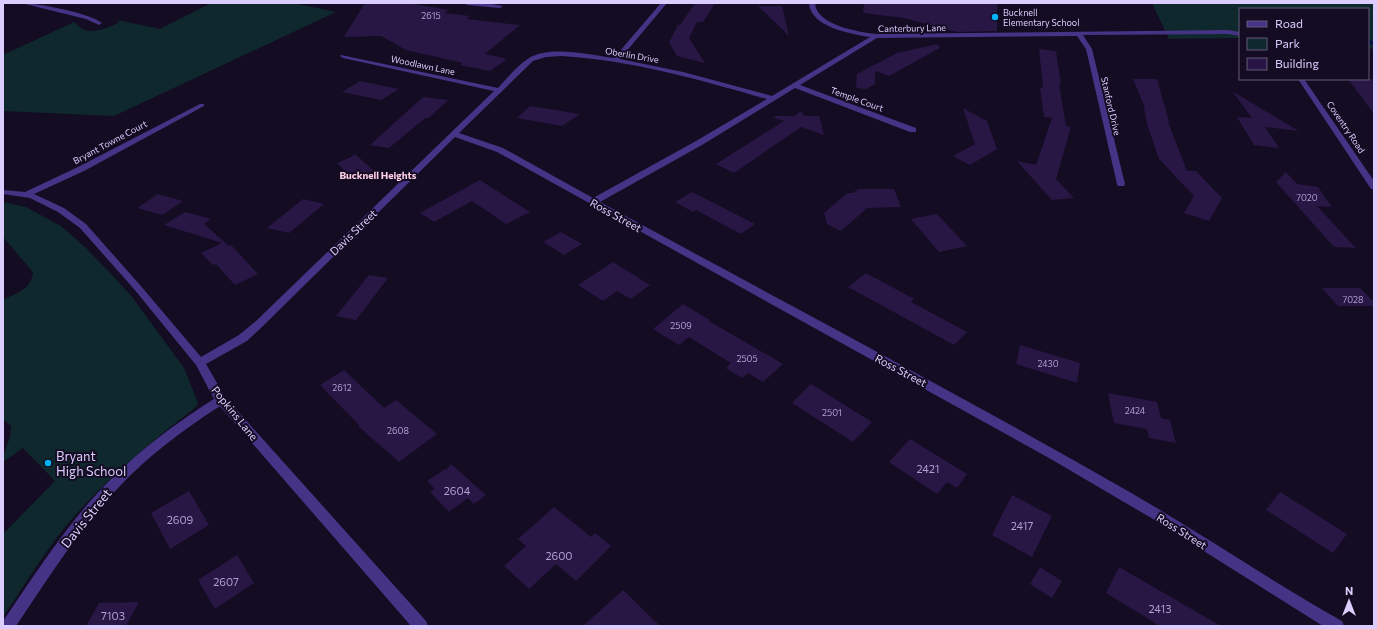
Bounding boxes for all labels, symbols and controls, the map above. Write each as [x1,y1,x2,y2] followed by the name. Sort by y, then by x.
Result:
[1003,7,1079,28] place label: Bucknell Elementary School
[1239,8,1369,80] legend
[421,10,441,21] house number: 2615
[990,12,1000,22] marker: Bucknell Elementary School
[1275,16,1303,30] text: Road
[878,22,946,34] street label: Canterbury Lane
[1275,36,1301,50] text: Park
[604,45,660,65] street label: Oberlin Drive
[390,53,456,77] street label: Woodlawn Lane
[1275,56,1319,70] text: Building
[1099,76,1123,136] street label: Stanford Drive
[829,84,885,114] street label: Temple Court
[1325,99,1367,155] street label: Coventry Road
[71,118,149,166] street label: Bryant Towne Court
[339,169,417,181] district label: Bucknell Heights
[1296,192,1318,203] house number: 7020
[588,196,644,235] street label: Ross Street
[327,206,380,258] street label: Davis Street
[1342,294,1364,305] house number: 7028
[670,320,692,331] house number: 2509
[873,351,929,389] street label: Ross Street
[736,353,758,364] house number: 2505
[1037,358,1059,369] house number: 2430
[332,382,352,393] house number: 2612
[209,383,261,443] street label: Popkins Lane
[1125,405,1146,416] house number: 2424
[822,407,842,418] house number: 2501
[387,425,409,436] house number: 2608
[56,448,126,479] place label: Bryant High School
[43,458,53,468] marker: Bryant High School
[916,462,940,475] house number: 2421
[444,484,471,497] house number: 2604
[57,485,115,551] street label: Davis Street
[1155,510,1210,552] street label: Ross Street
[167,513,194,526] house number: 2609
[1011,519,1034,532] house number: 2417
[545,549,573,562] house number: 2600
[213,575,239,588] house number: 2607
[1329,581,1369,621] north arrow
[1345,584,1353,597] text: N
[1148,602,1172,615] house number: 2413
[101,609,125,622] house number: 7103

